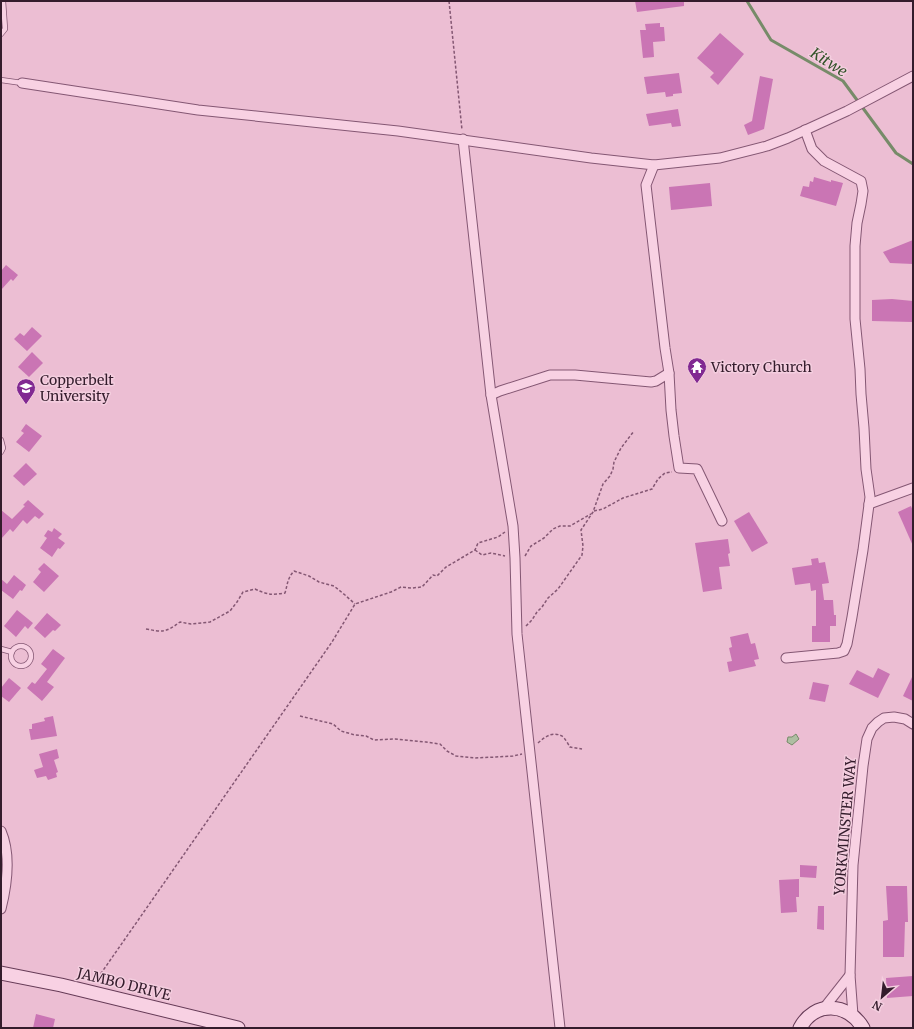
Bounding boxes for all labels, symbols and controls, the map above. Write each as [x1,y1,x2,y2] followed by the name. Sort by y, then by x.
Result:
[806,43,851,81] water label: Kitwe
[686,356,708,384] temple icon: Victory Church
[710,358,812,376] place label: Victory Church
[40,371,114,405] place label: Copperbelt University
[15,377,37,405] school or university icon: Copperbelt University
[830,755,860,897] street label: YORKMINSTER WAY
[74,963,173,1004] street label: JAMBO DRIVE
[862,977,902,1017] north arrow
[870,997,884,1014] text: N

